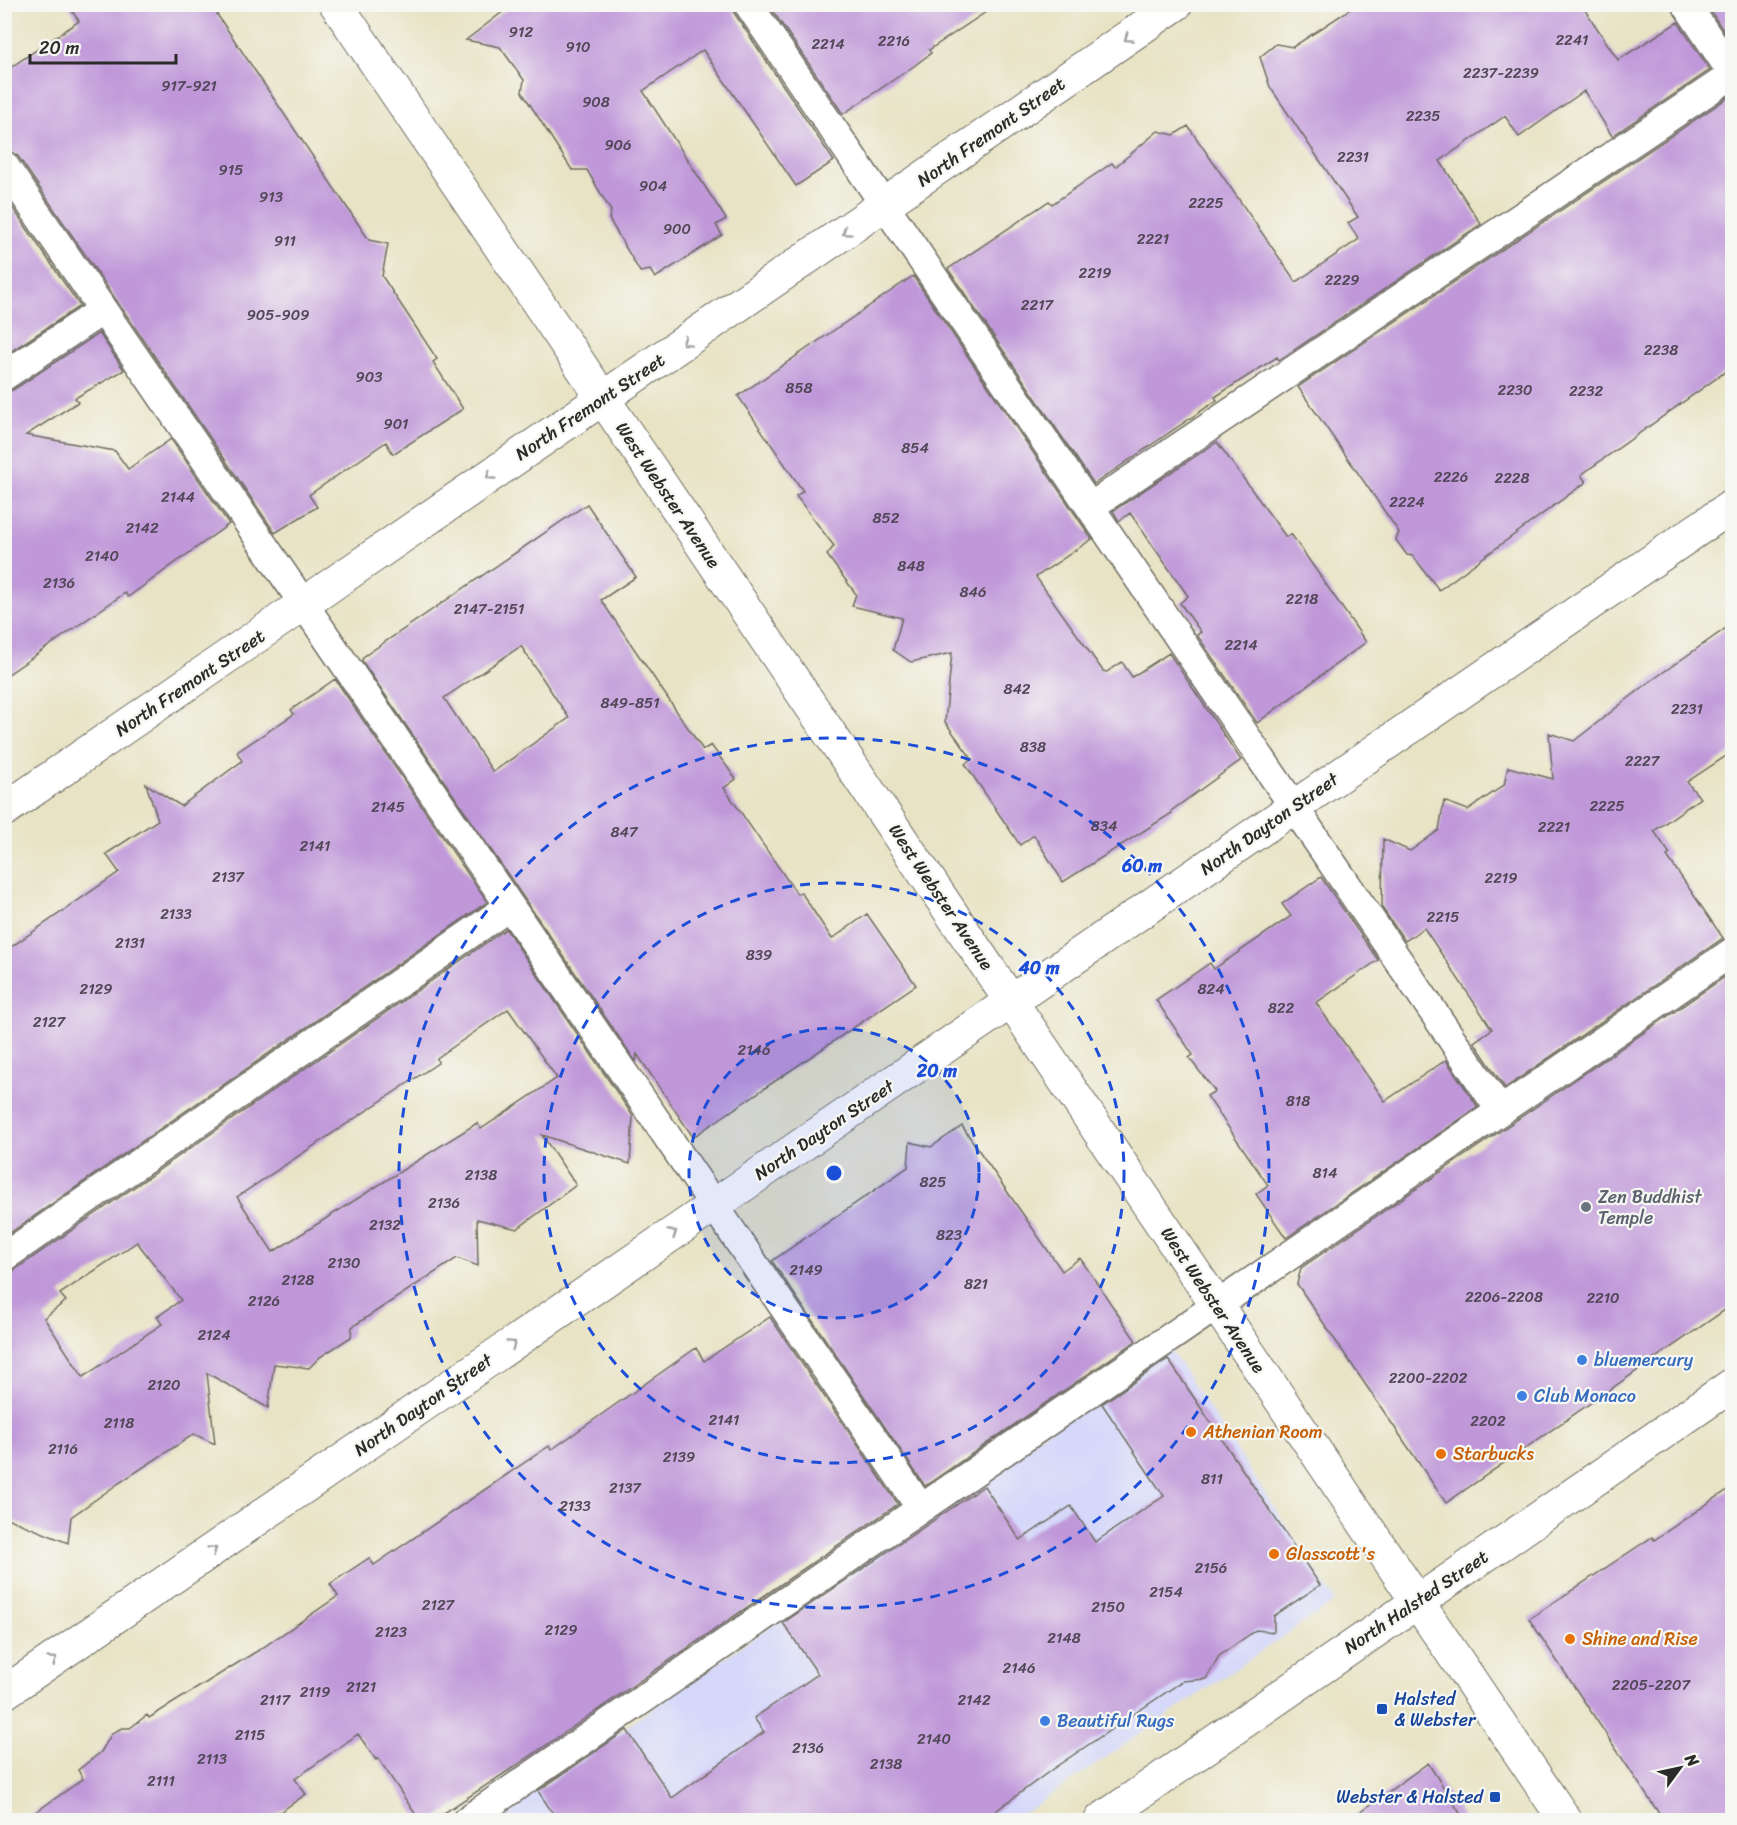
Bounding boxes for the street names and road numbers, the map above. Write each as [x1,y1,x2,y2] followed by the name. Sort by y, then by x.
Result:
[910,68,1072,195] street label: North Fremont Street
[508,345,672,469] street label: North Fremont Street
[607,415,729,575] street label: West Webster Avenue
[108,621,272,745] street label: North Fremont Street
[1193,764,1346,884] street label: North Dayton Street
[880,817,1002,977] street label: West Webster Avenue
[747,1071,901,1189] street label: North Dayton Street
[1152,1220,1274,1380] street label: West Webster Avenue
[347,1345,500,1465] street label: North Dayton Street
[1337,1541,1495,1663] street label: North Halsted Street

